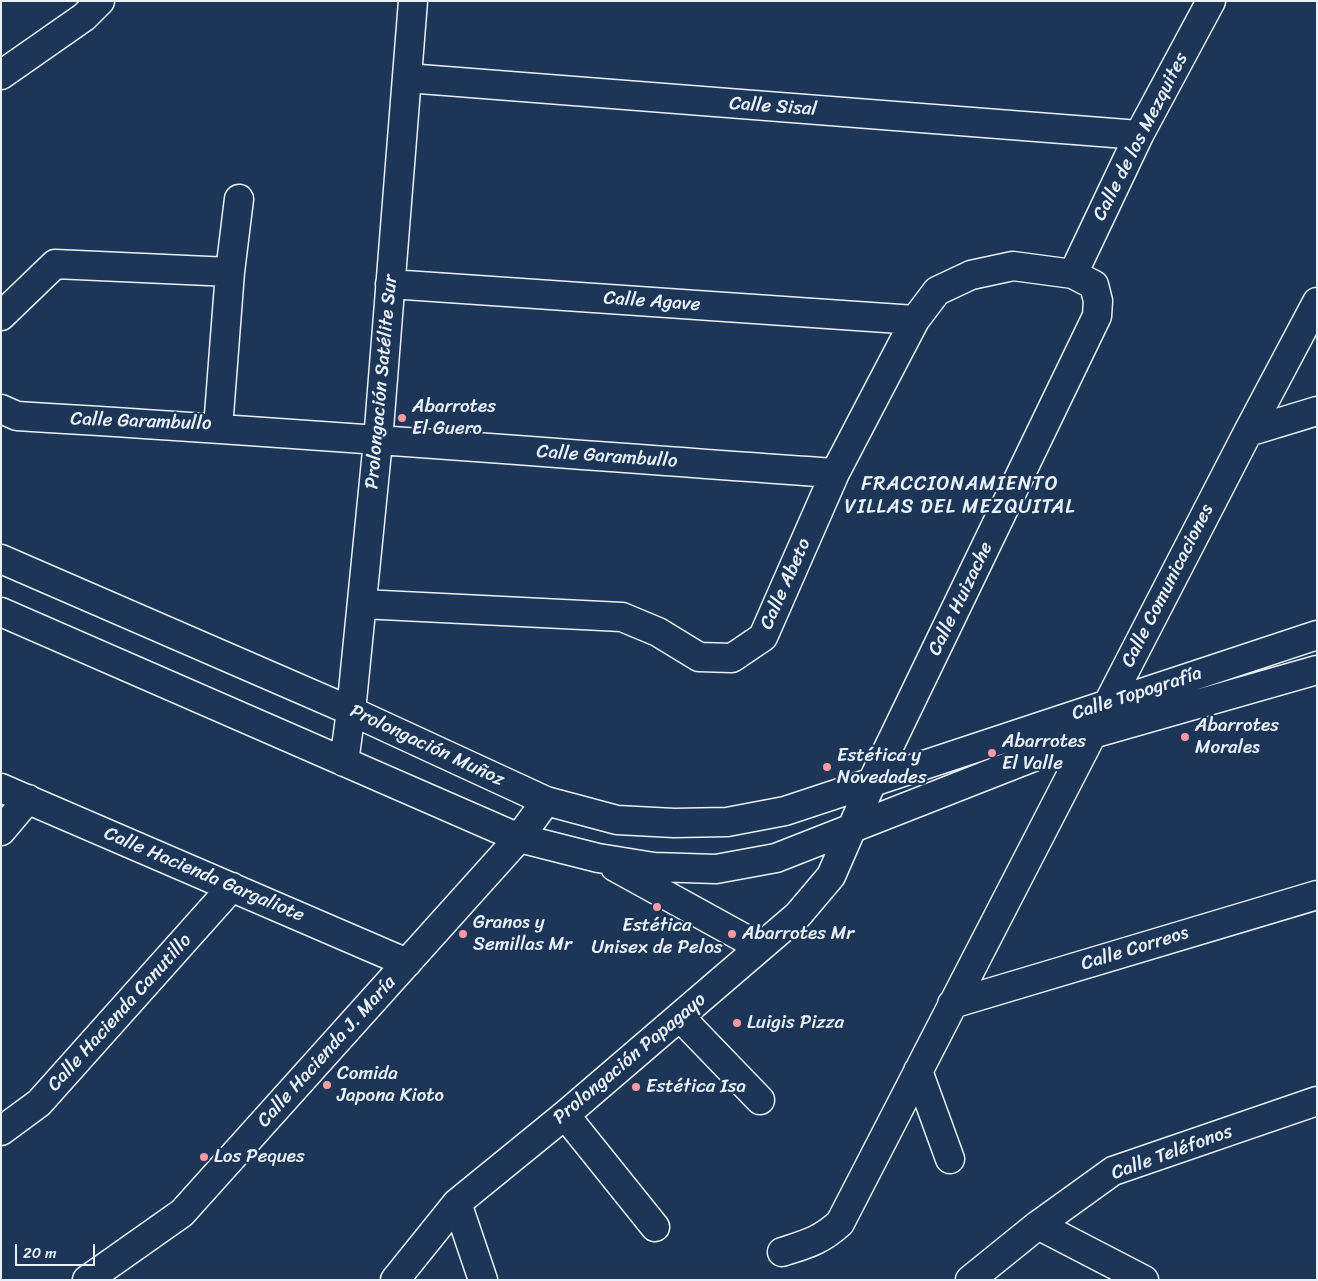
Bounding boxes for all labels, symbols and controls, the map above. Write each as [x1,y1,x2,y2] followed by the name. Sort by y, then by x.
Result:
[1089,49,1193,225] street label: Calle de los Mezquites
[728,93,818,121] street label: Calle Sisal
[361,274,403,490] street label: Prolongación Satélite Sur
[603,287,701,317] street label: Calle Agave
[412,396,496,440] place label: Abarrotes El Guero
[70,408,212,436] street label: Calle Garambullo
[396,412,408,424] marker: Abarrotes El Guero
[536,441,678,473] street label: Calle Garambullo
[843,473,1077,520] district label: FRACCIONAMIENTO VILLAS DEL MEZQUITAL
[1117,501,1219,671] street label: Calle Comunicaciones
[756,535,816,633] street label: Calle Abeto
[924,538,998,660] street label: Calle Huizache
[1069,662,1205,726] street label: Calle Topografía
[346,700,508,792] street label: Prolongación Muñoz
[1195,715,1279,759] place label: Abarrotes Morales
[1002,731,1086,775] place label: Abarrotes El Valle
[1179,731,1191,743] marker: Abarrotes Morales
[837,745,926,789] place label: Estética y Novedades
[986,747,998,759] marker: Abarrotes El Valle
[821,761,833,773] marker: Estética y Novedades
[100,822,308,928] street label: Calle Hacienda Gargaliote
[651,901,663,913] marker: Estética Unisex de Pelos
[473,912,572,956] place label: Granos y Semillas Mr
[591,915,723,959] place label: Estética Unisex de Pelos
[1079,922,1191,976] street label: Calle Correos
[742,923,854,945] place label: Abarrotes Mr
[457,928,469,940] marker: Granos y Semillas Mr
[726,928,738,940] marker: Abarrotes Mr
[43,929,197,1097] street label: Calle Hacienda Canutillo
[253,972,401,1132] street label: Calle Hacienda J. María
[549,988,711,1130] street label: Prolongación Papagayo
[747,1012,844,1034] place label: Luigis Pizza
[731,1017,743,1029] marker: Luigis Pizza
[337,1063,444,1107] place label: Comida Japona Kioto
[646,1076,746,1098] place label: Estética Isa
[321,1079,333,1091] marker: Comida Japona Kioto
[630,1081,642,1093] marker: Estética Isa
[1108,1121,1236,1185] street label: Calle Teléfonos
[214,1146,305,1168] place label: Los Peques
[198,1151,210,1163] marker: Los Peques
[18,1234,98,1266] scale bar
[23,1240,57,1266] text: 20 m

